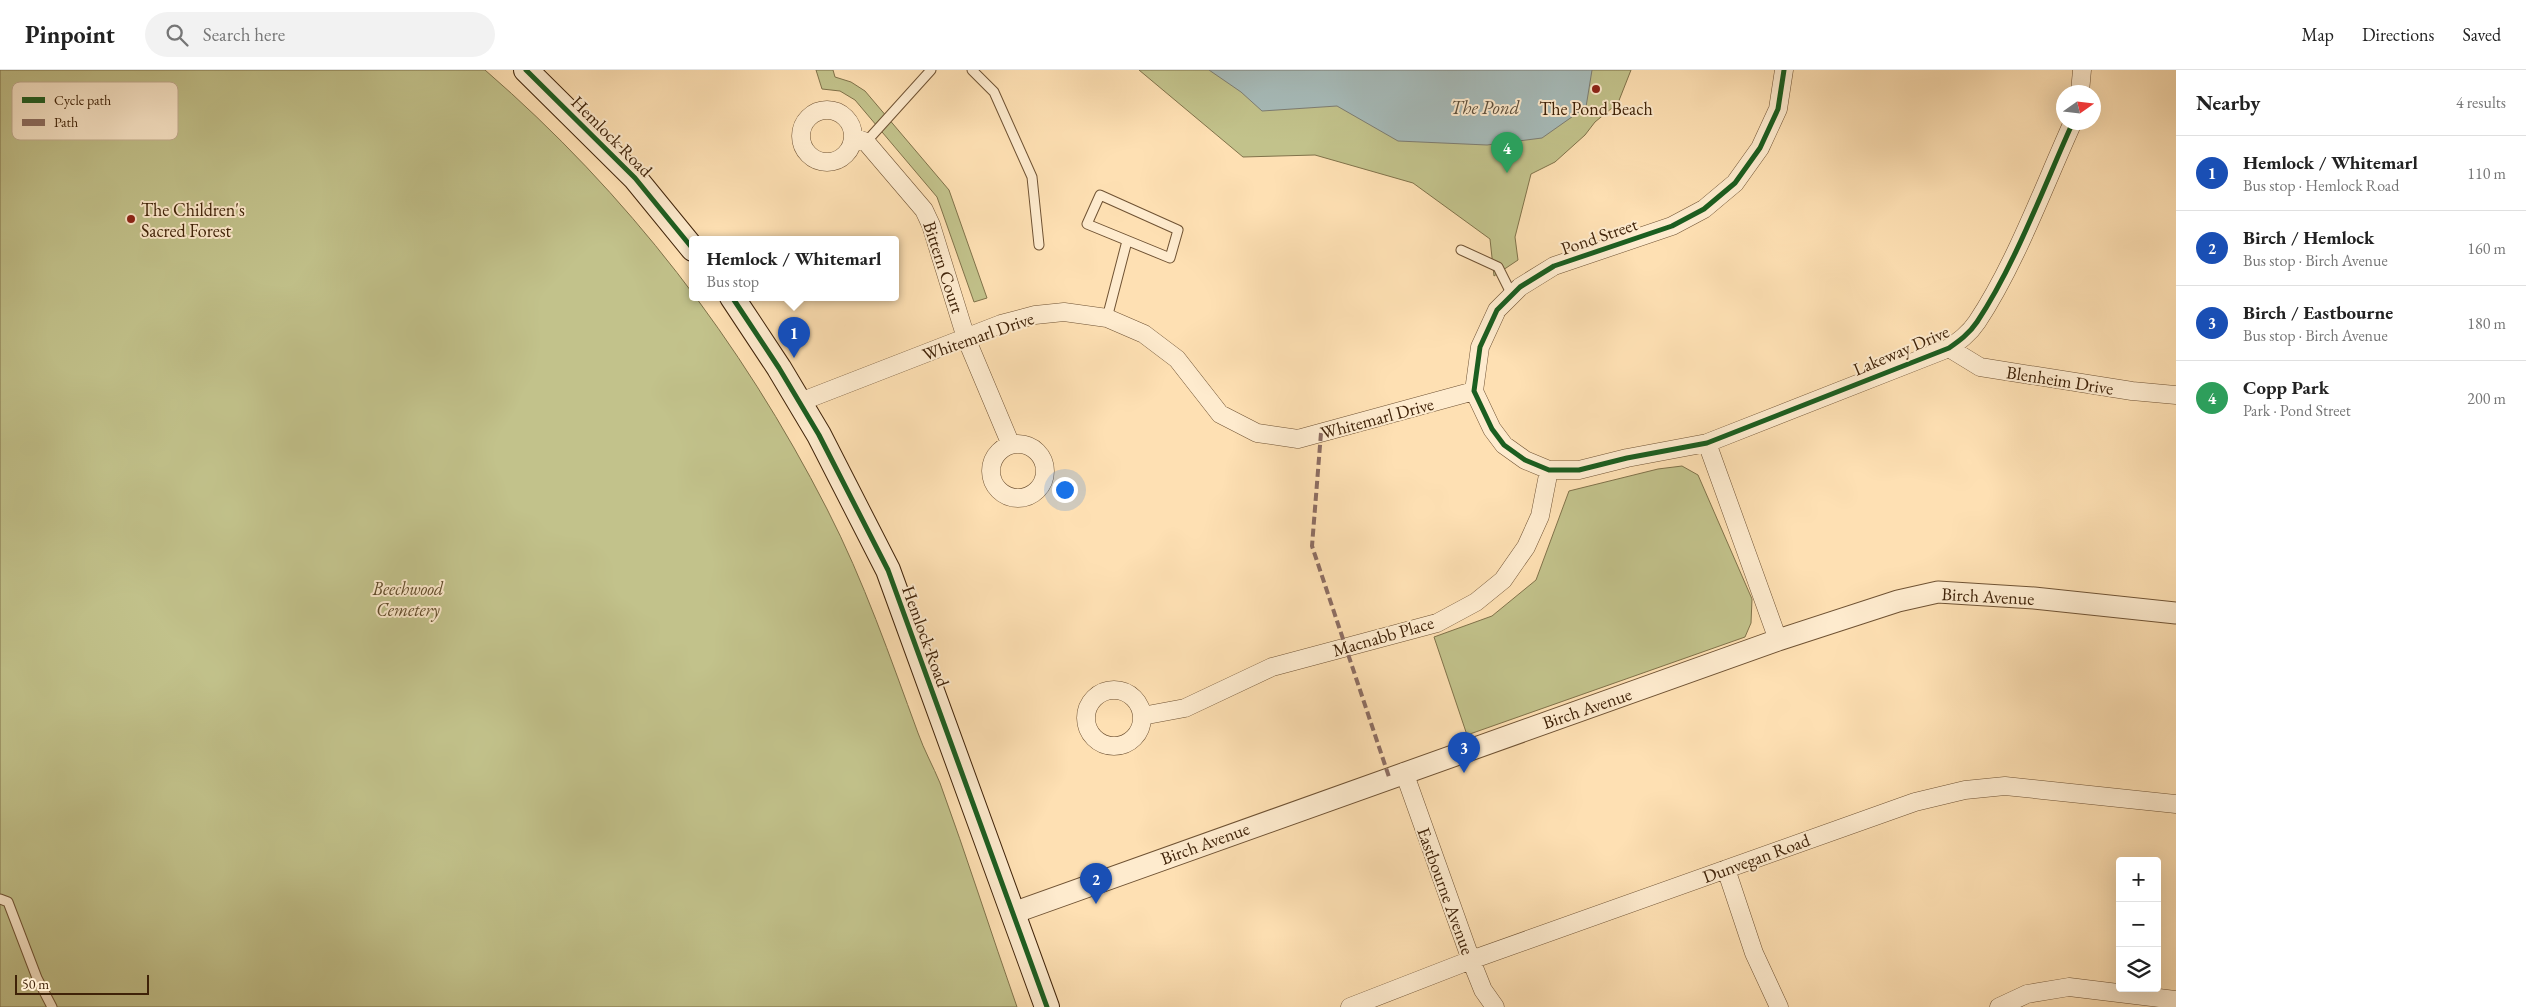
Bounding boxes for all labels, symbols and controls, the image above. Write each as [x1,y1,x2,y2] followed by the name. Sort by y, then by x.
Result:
[145,12,495,57] search box
[25,19,115,50] text: Pinpoint
[163,21,191,49] icon: search
[203,22,285,47] text: Search here
[2302,23,2334,46] text: Map
[2362,23,2434,46] text: Directions
[2462,23,2501,46] text: Saved
[12,82,178,140] legend
[1590,83,1602,95] marker: The Pond Beach
[2056,85,2101,130] north arrow
[2196,89,2260,116] text: Nearby
[566,90,658,182] street label: Hemlock Road
[54,91,111,109] text: Cycle path
[2456,92,2506,113] text: 4 results
[1450,95,1520,120] water label: The Pond
[1539,97,1653,120] place label: The Pond Beach
[54,113,78,131] text: Path
[1491,132,1523,173] pin: 4
[2243,150,2418,175] text: Hemlock / Whitemarl
[2208,163,2216,184] text: 1
[2467,163,2506,184] text: 110 m
[2243,175,2399,196] text: Bus stop · Hemlock Road
[141,198,245,242] place label: The Children's Sacred Forest
[1558,212,1641,260] street label: Pond Street
[125,213,137,225] marker: The Children's Sacred Forest
[918,218,970,316] street label: Bittern Court
[2243,225,2374,250] text: Birch / Hemlock
[689,236,899,301] popup
[2208,238,2216,259] text: 2
[2467,238,2506,259] text: 160 m
[707,246,881,271] text: Hemlock / Whitemarl
[2243,250,2388,271] text: Bus stop · Birch Avenue
[707,271,759,292] text: Bus stop
[2243,300,2393,325] text: Birch / Eastbourne
[919,306,1037,366] street label: Whitemarl Drive
[2208,313,2216,334] text: 3
[2467,313,2506,334] text: 180 m
[778,317,810,358] pin: 1
[1849,319,1953,381] street label: Lakeway Drive
[2243,325,2388,346] text: Bus stop · Birch Avenue
[2005,360,2115,400] street label: Blenheim Drive
[2243,375,2329,400] text: Copp Park
[2208,388,2216,409] text: 4
[2467,388,2506,409] text: 200 m
[1318,392,1436,444] street label: Whitemarl Drive
[2243,400,2351,421] text: Park · Pond Street
[1052,477,1078,503] your location
[372,577,444,622] park label: Beechwood Cemetery
[897,582,955,691] street label: Hemlock Road
[1941,582,2035,610] street label: Birch Avenue
[1330,611,1436,661] street label: Macnabb Place
[1539,682,1635,734] street label: Birch Avenue
[1448,732,1480,773] pin: 3
[1157,816,1253,870] street label: Birch Avenue
[1412,824,1480,958] street label: Eastbourne Avenue
[1699,828,1814,888] street label: Dunvegan Road
[2116,857,2161,992] map controls
[2116,857,2161,902] button: +
[1080,863,1112,904] pin: 2
[2116,902,2161,947] button: −
[2116,947,2161,992] button: layers
[15,972,149,995] scale bar
[22,975,49,993] text: 50 m

